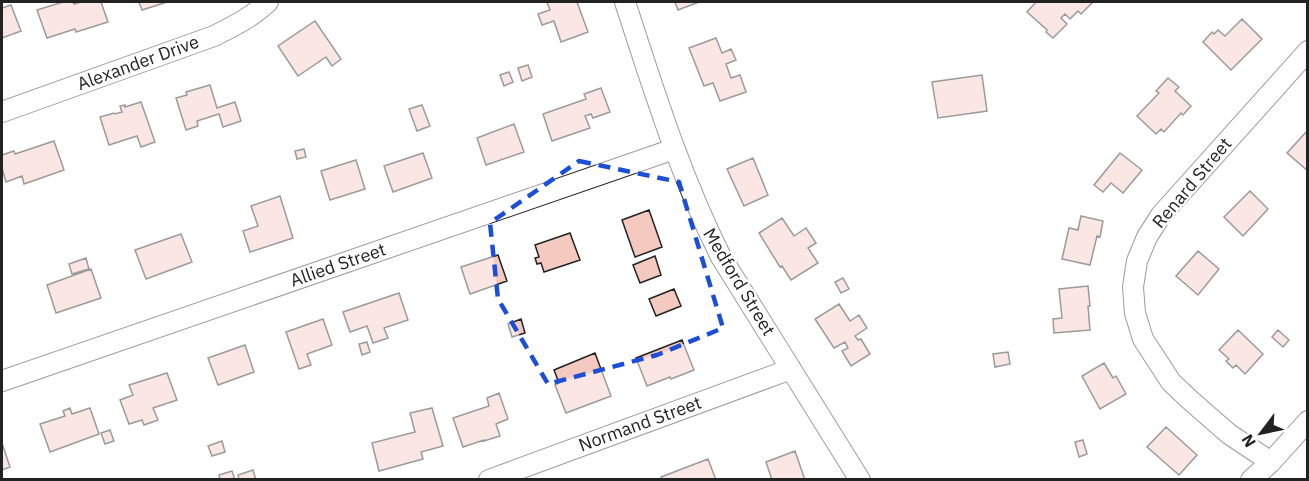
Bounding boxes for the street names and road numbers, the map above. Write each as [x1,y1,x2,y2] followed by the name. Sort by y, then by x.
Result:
[74,30,202,95] street label: Alexander Drive
[1147,133,1236,233] street label: Renard Street
[698,224,781,340] street label: Medford Street
[287,237,389,292] street label: Allied Street
[575,391,704,456] street label: Normand Street

